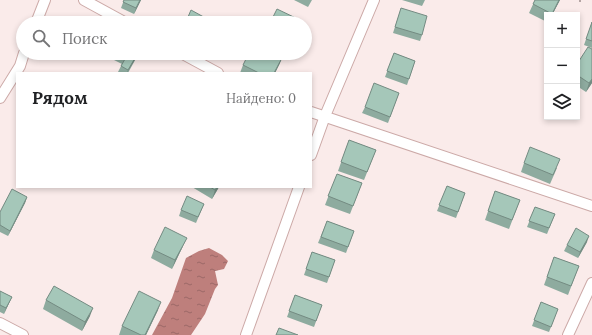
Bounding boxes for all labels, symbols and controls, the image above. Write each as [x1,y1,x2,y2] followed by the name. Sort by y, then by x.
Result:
[544,12,580,120] map controls
[544,12,580,48] button: +
[16,16,312,60] search box
[30,27,52,49] icon: search
[62,29,107,48] text: Поиск
[544,48,580,84] button: −
[544,84,580,120] button: layers
[32,87,88,109] text: Рядом
[226,90,296,107] text: Найдено: 0

